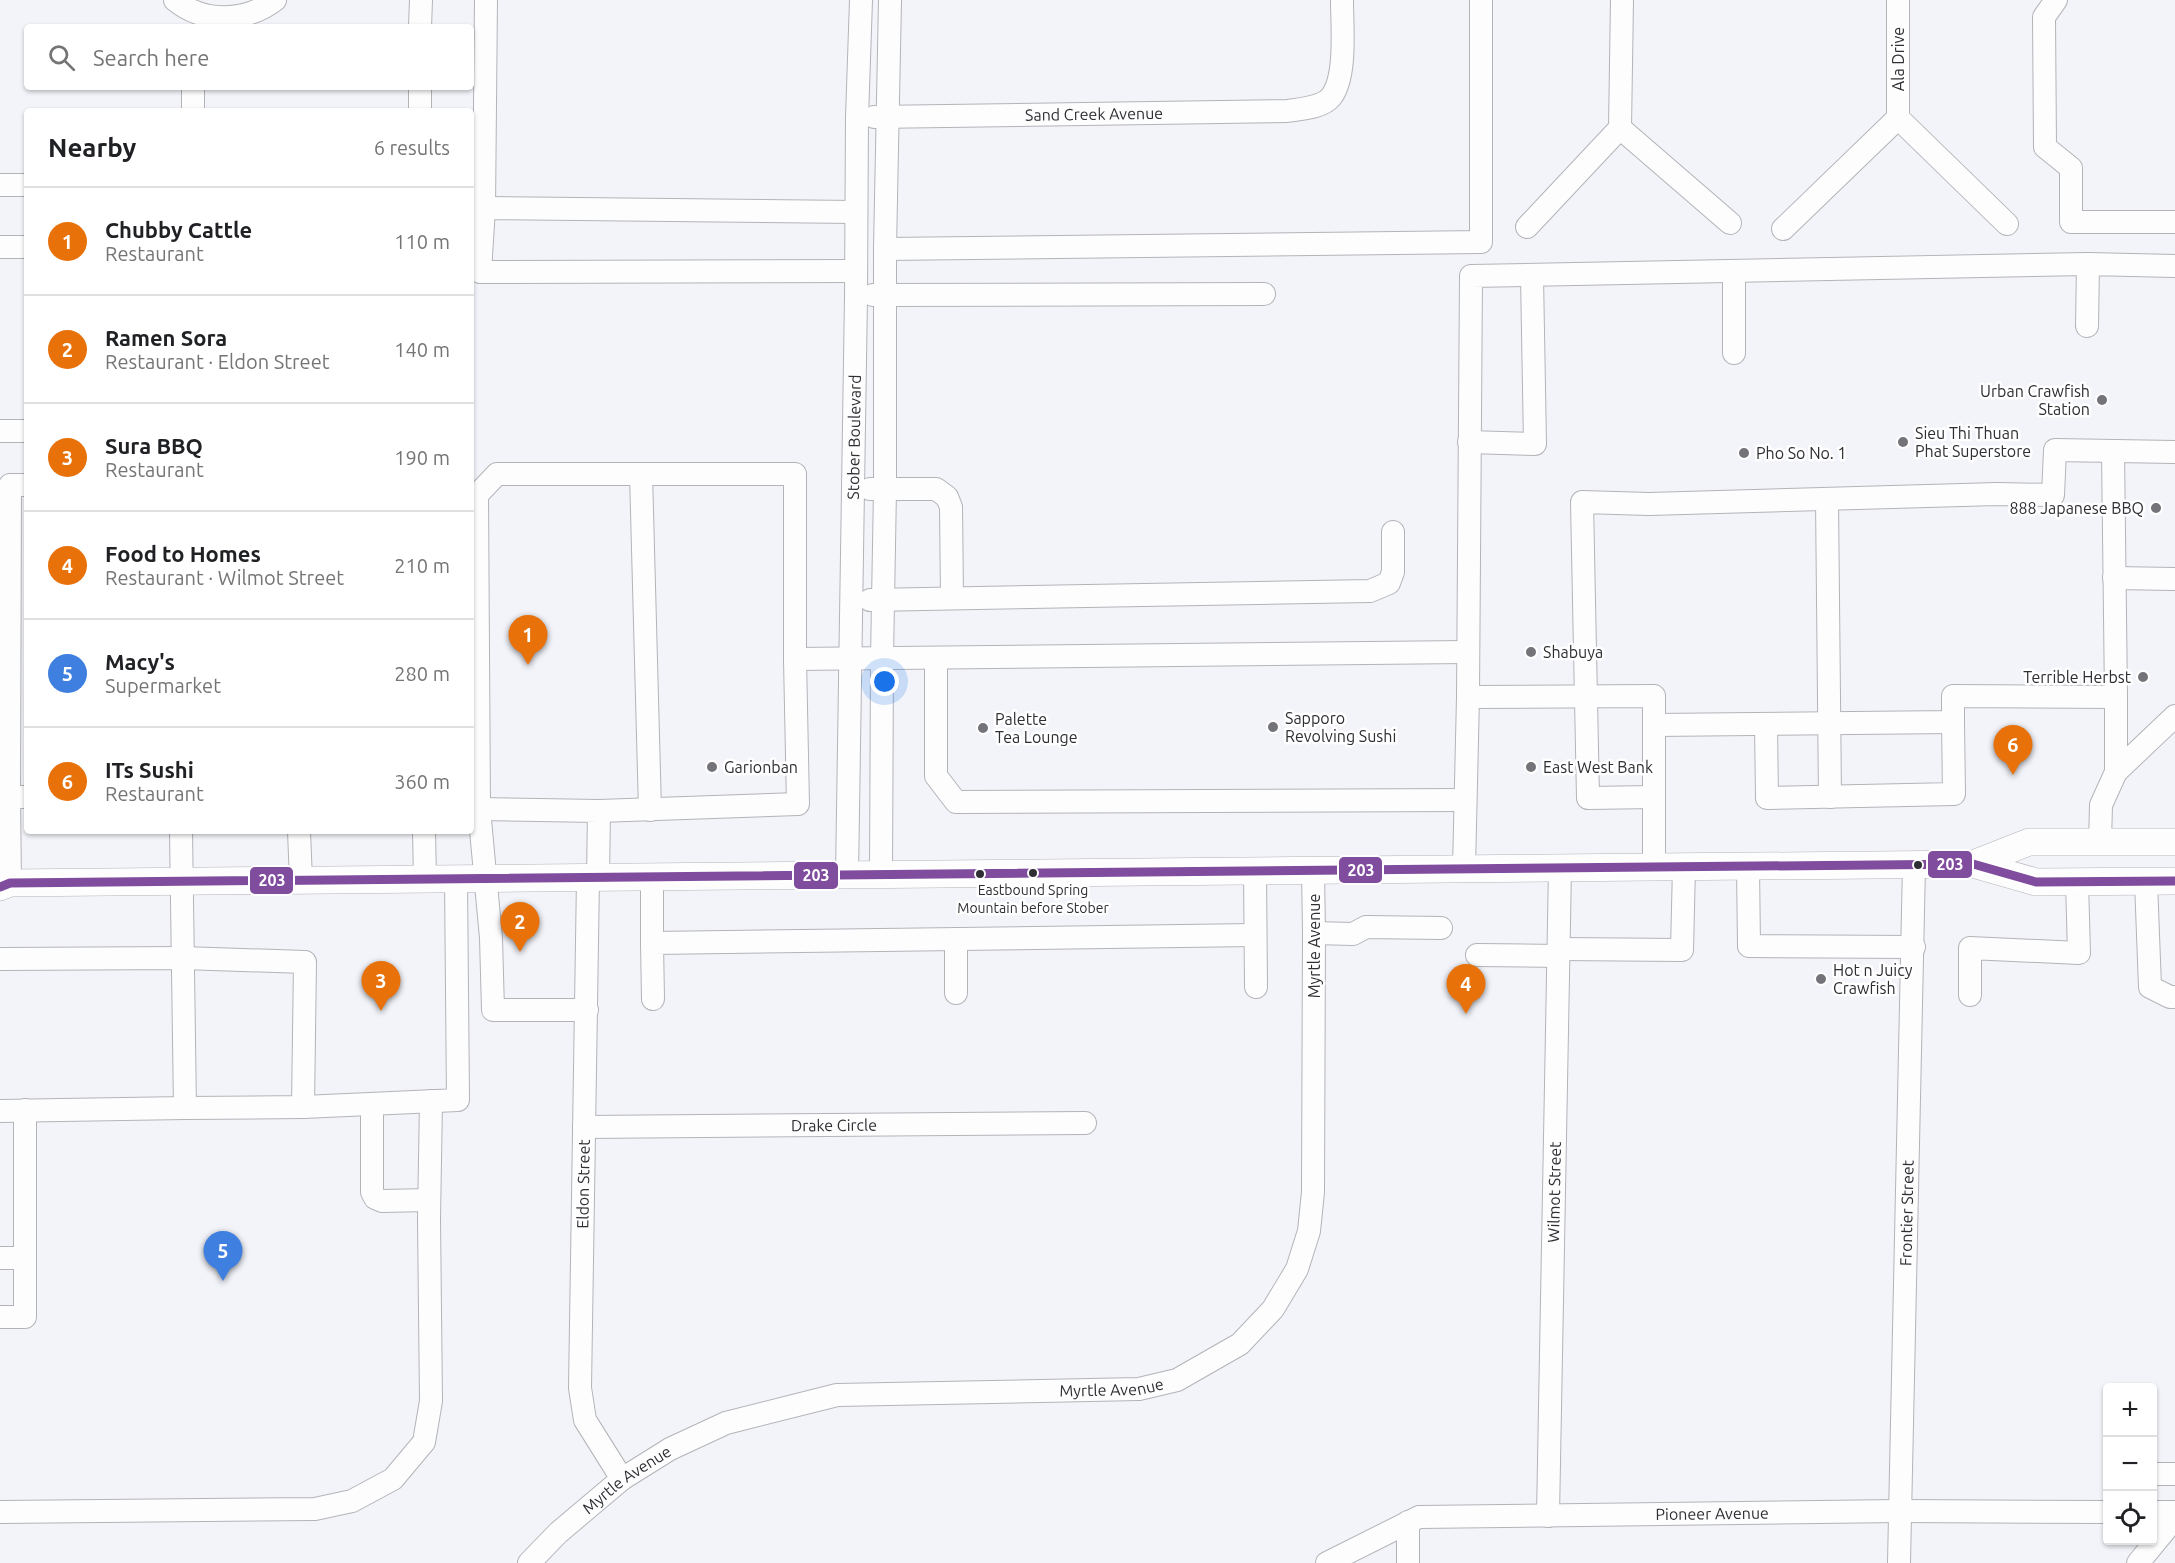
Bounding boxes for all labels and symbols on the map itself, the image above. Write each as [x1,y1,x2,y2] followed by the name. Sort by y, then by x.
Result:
[1889,27,1907,91] street label: Ala Drive
[1025,104,1163,124] street label: Sand Creek Avenue
[844,374,864,500] street label: Stober Boulevard
[1980,382,2090,418] place label: Urban Crawfish Station
[2095,393,2109,407] marker: Urban Crawfish Station
[1915,424,2031,460] place label: Sieu Thi Thuan Phat Superstore
[1896,435,1910,449] marker: Sieu Thi Thuan Phat Superstore
[1756,444,1847,462] place label: Pho So No. 1
[1737,446,1751,460] marker: Pho So No. 1
[2009,499,2144,517] place label: 888 Japanese BBQ
[2149,501,2163,515] marker: 888 Japanese BBQ
[508,616,548,665] pin: 1
[1543,643,1603,661] place label: Shabuya
[1524,645,1538,659] marker: Shabuya
[870,667,899,696] your location
[2023,668,2132,686] place label: Terrible Herbst
[2136,670,2150,684] marker: Terrible Herbst
[1285,709,1396,745] place label: Sapporo Revolving Sushi
[995,710,1078,746] place label: Palette Tea Lounge
[1266,720,1280,734] marker: Sapporo Revolving Sushi
[976,721,990,735] marker: Palette Tea Lounge
[1994,726,2032,775] pin: 6
[724,758,798,776] place label: Garionban
[1543,758,1653,776] place label: East West Bank
[705,760,719,774] marker: Garionban
[1524,760,1538,774] marker: East West Bank
[1927,850,1973,879] line badge: 203
[1936,855,1964,873] text: 203
[1338,856,1383,884] line badge: 203
[1912,859,1924,871] unlabelled marker
[793,861,839,890] line badge: 203
[1347,861,1375,879] text: 203
[249,866,294,895] line badge: 203
[802,866,830,884] text: 203
[1027,867,1039,879] marker: Eastbound Spring Mountain before Stober
[974,868,986,880] unlabelled marker
[258,871,286,889] text: 203
[957,882,1109,916] place label: Eastbound Spring Mountain before Stober
[1305,894,1323,998] street label: Myrtle Avenue
[500,902,540,952] pin: 2
[1833,961,1913,997] place label: Hot n Juicy Crawfish
[362,962,400,1011] pin: 3
[1446,964,1486,1014] pin: 4
[1814,972,1828,986] marker: Hot n Juicy Crawfish
[791,1116,877,1134] street label: Drake Circle
[573,1138,593,1229] street label: Eldon Street
[1544,1141,1564,1243] street label: Wilmot Street
[1896,1159,1917,1266] street label: Frontier Street
[204,1232,242,1281] pin: 5
[1059,1374,1165,1400] street label: Myrtle Avenue
[579,1442,674,1517] street label: Myrtle Avenue
[1655,1504,1769,1523] street label: Pioneer Avenue

